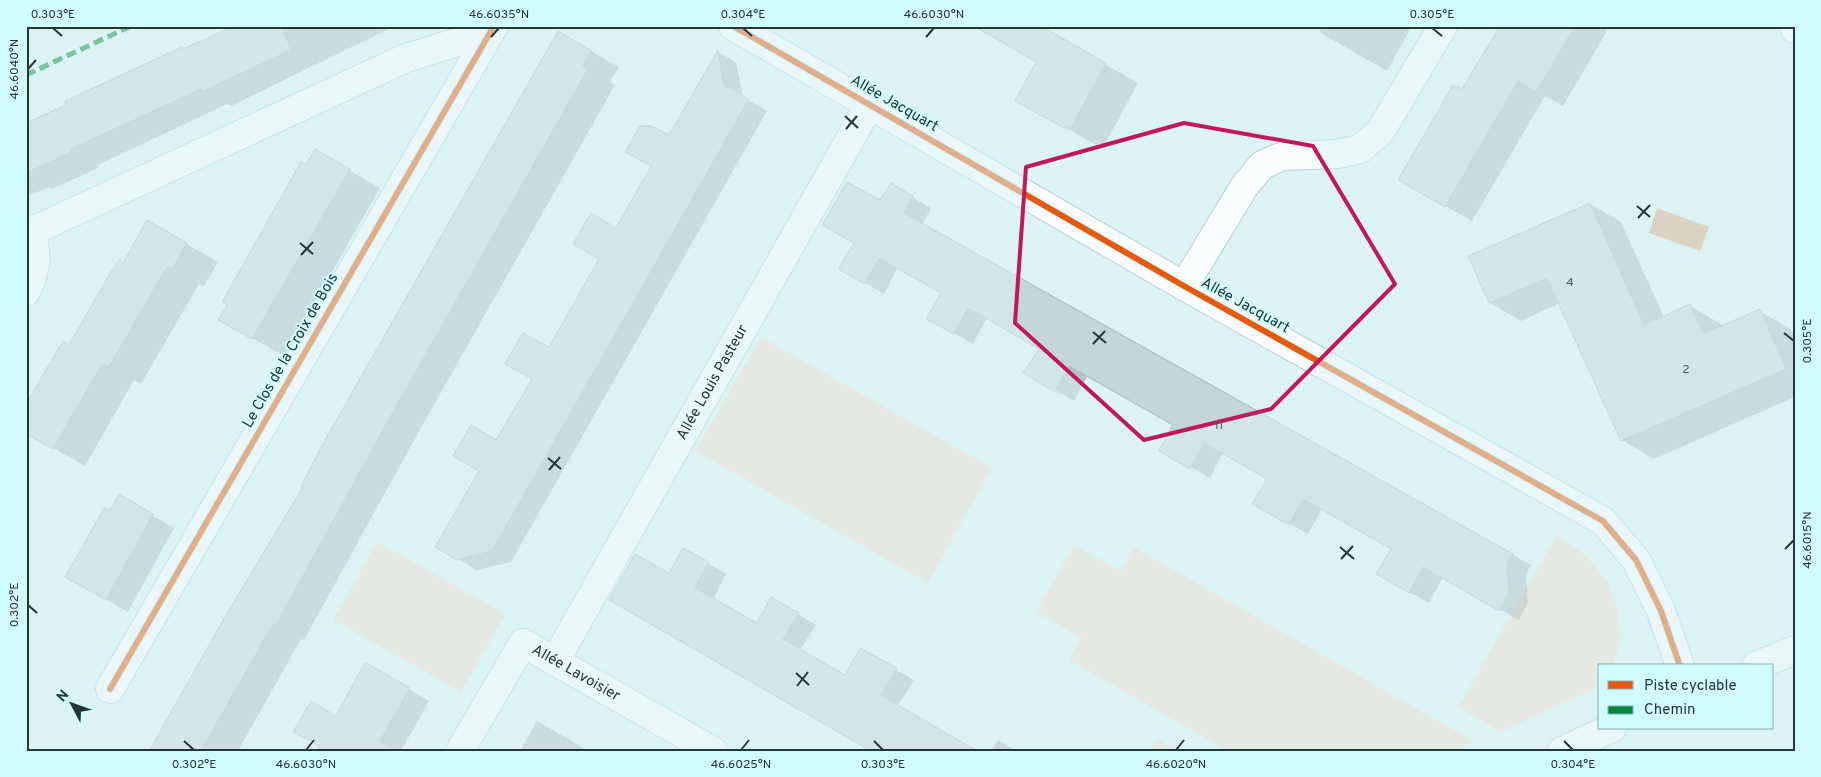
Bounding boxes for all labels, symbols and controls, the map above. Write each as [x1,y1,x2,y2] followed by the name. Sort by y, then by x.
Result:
[31,7,75,23] text: 0.303°E
[469,7,529,23] text: 46.6035°N
[721,7,765,23] text: 0.304°E
[904,7,964,23] text: 46.6030°N
[1410,7,1454,23] text: 0.305°E
[7,39,23,99] text: 46.6040°N
[847,71,941,137] street label: Allée Jacquart
[239,270,343,432] street label: Le Clos de la Croix de Bois
[1197,274,1293,338] street label: Allée Jacquart
[1566,275,1574,291] house number: 4
[1800,319,1816,363] text: 0.305°E
[672,321,753,443] street label: Allée Louis Pasteur
[1682,362,1690,378] house number: 2
[1215,418,1223,434] house number: 11
[1800,511,1816,569] text: 46.6015°N
[7,583,23,627] text: 0.302°E
[528,640,624,706] street label: Allée Lavoisier
[1598,664,1774,730] legend
[1644,677,1737,696] text: Piste cyclable
[48,680,98,730] north arrow
[54,687,73,706] text: N
[1644,701,1696,720] text: Chemin
[172,757,216,773] text: 0.302°E
[276,757,336,773] text: 46.6030°N
[711,757,771,773] text: 46.6025°N
[861,757,905,773] text: 0.303°E
[1146,757,1206,773] text: 46.6020°N
[1551,757,1595,773] text: 0.304°E

